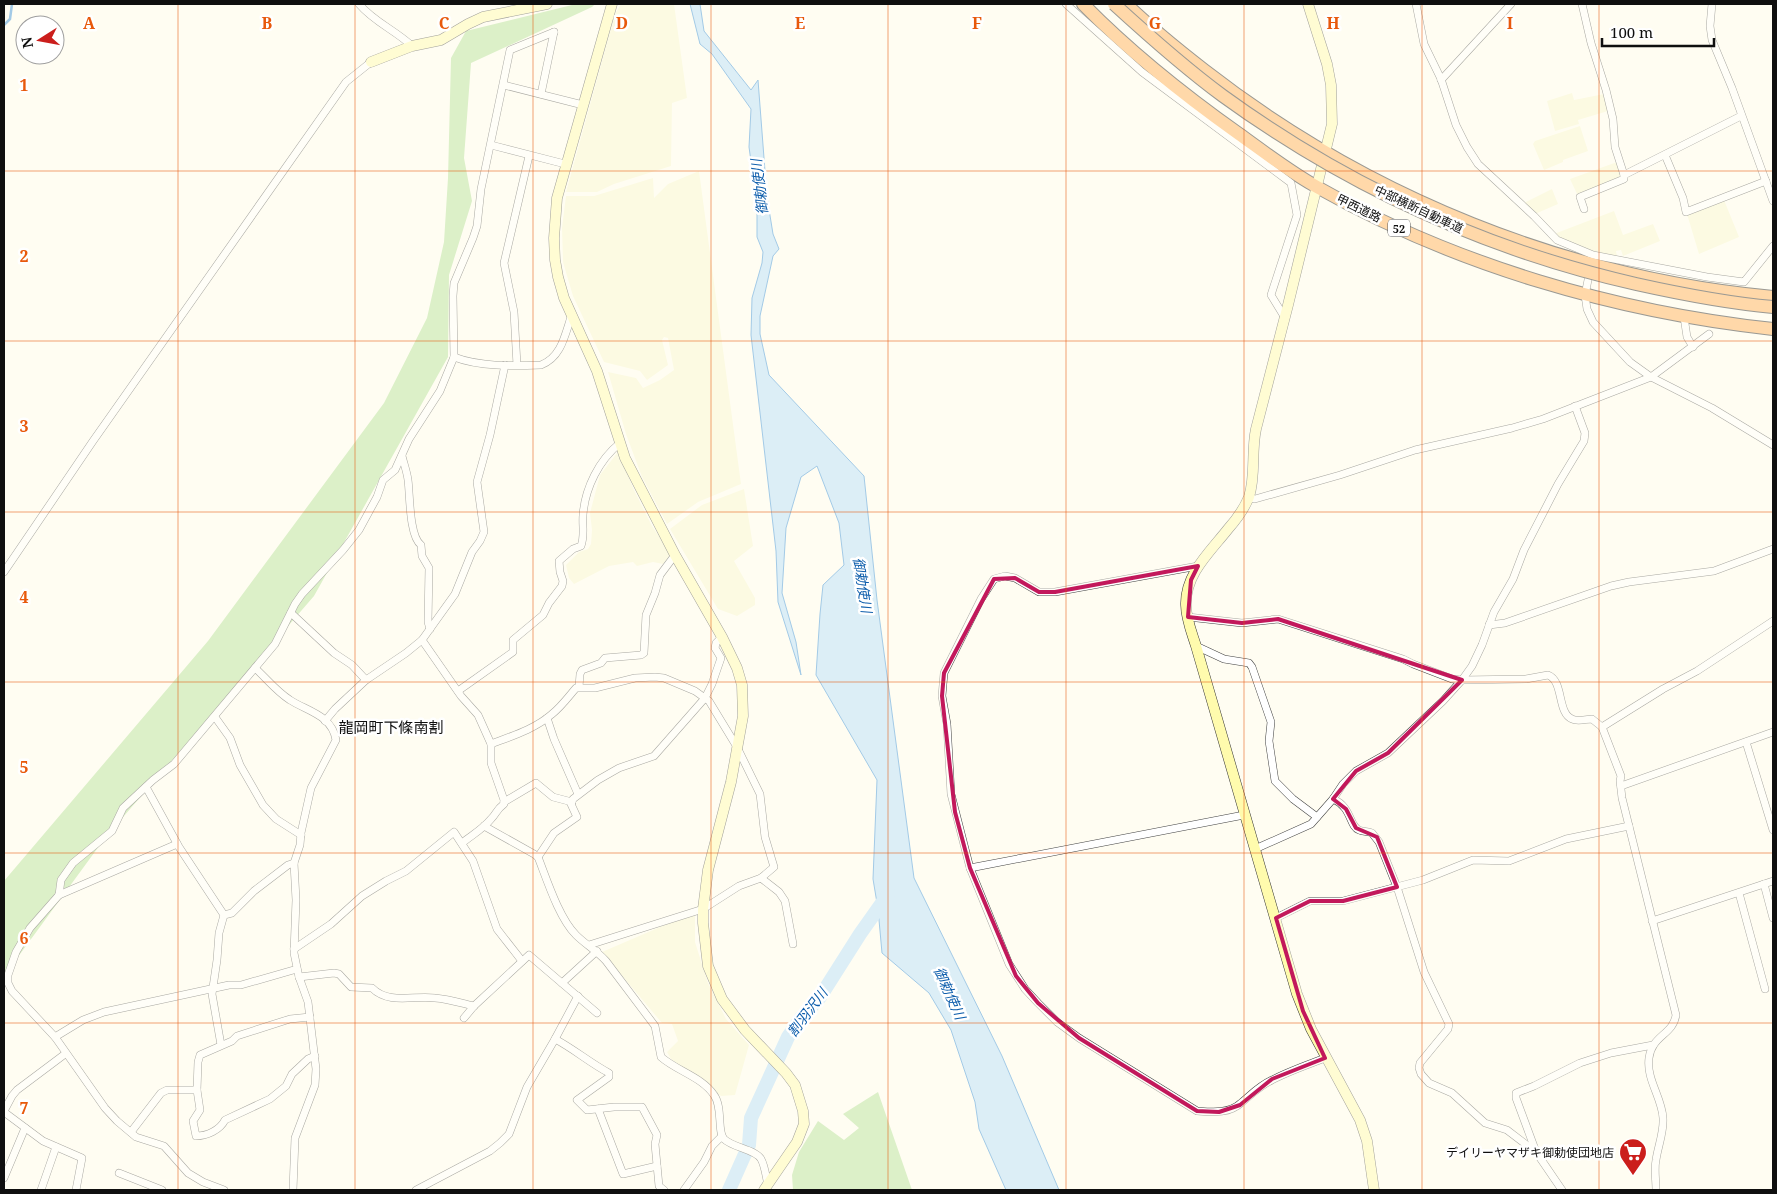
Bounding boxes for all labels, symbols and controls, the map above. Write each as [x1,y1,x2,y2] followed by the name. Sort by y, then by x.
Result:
[83,12,96,34] text: A
[262,12,273,34] text: B
[439,12,450,34] text: C
[616,12,628,34] text: D
[795,12,805,34] text: E
[972,12,982,34] text: F
[1149,12,1161,34] text: G
[1326,12,1340,34] text: H
[1507,12,1513,34] text: I
[15,15,65,65] north arrow
[1602,15,1714,47] scale bar
[1610,22,1653,42] text: 100 m
[16,35,37,50] text: N
[19,74,29,96] text: 1
[746,156,772,216] water label: 御勅使川
[1372,181,1466,237] street label: 中部横断自動車道
[1334,190,1384,226] street label: 甲西道路
[1388,220,1410,237] road number: 52
[19,245,29,267] text: 2
[19,415,29,437] text: 3
[849,556,877,616] water label: 御勅使川
[19,586,29,608] text: 4
[338,717,444,737] district label: 龍岡町下條南割
[19,756,29,778] text: 5
[19,927,29,949] text: 6
[930,964,971,1024] water label: 御勅使川
[783,982,833,1040] water label: 割羽沢川
[19,1097,29,1119] text: 7
[1618,1137,1648,1176] supermarket icon: デイリーヤマザキ御勅使団地店
[1446,1144,1614,1161] place label: デイリーヤマザキ御勅使団地店

